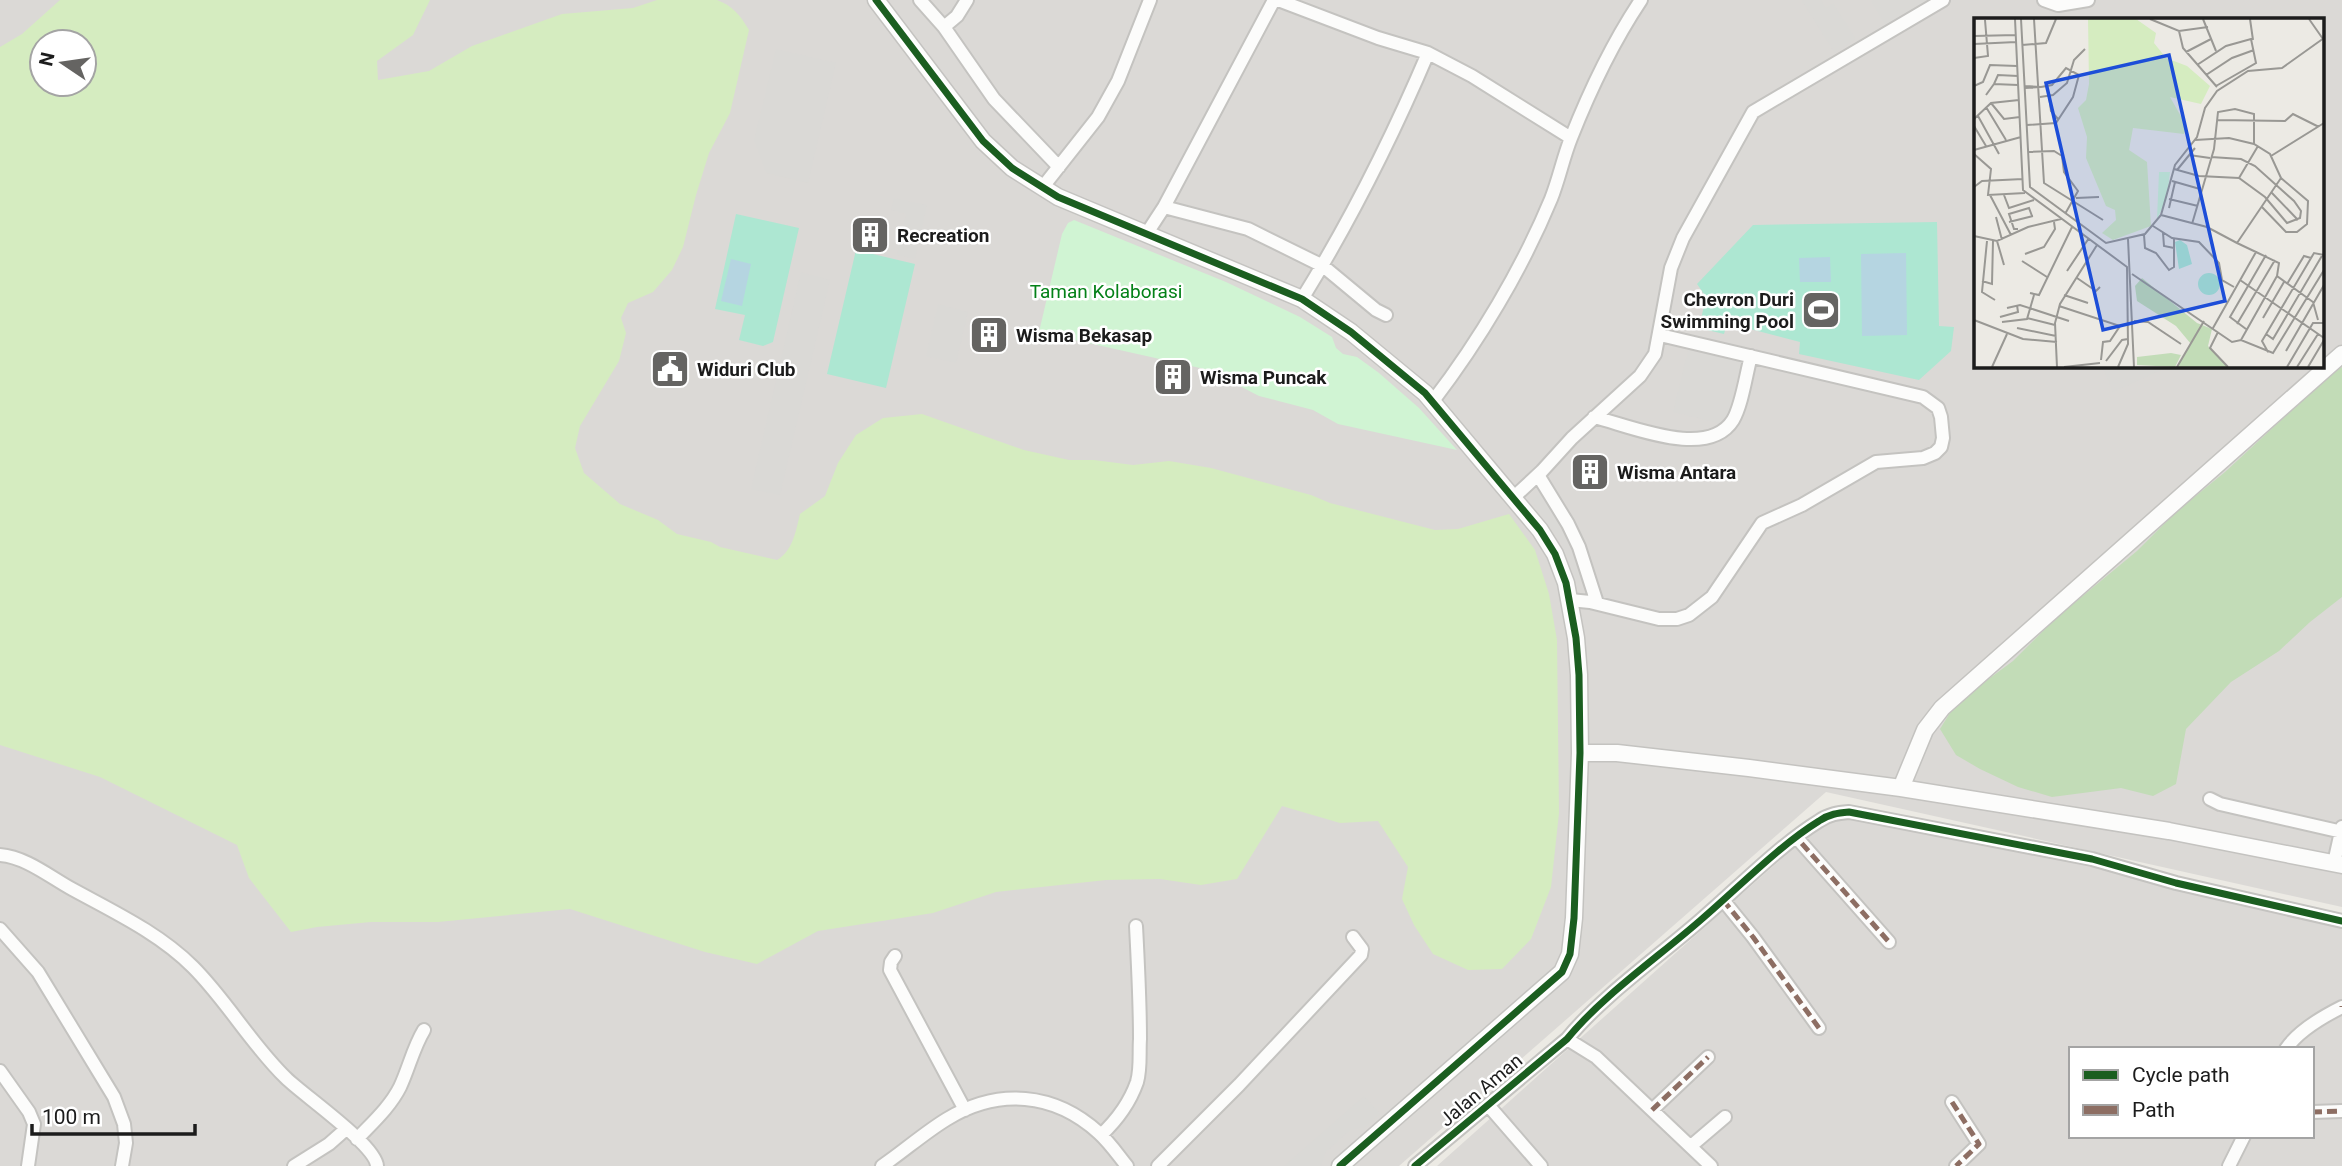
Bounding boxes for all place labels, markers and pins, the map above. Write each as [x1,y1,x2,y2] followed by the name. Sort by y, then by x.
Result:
[849,214,891,256] building icon: Recreation
[897,224,989,247] place label: Recreation
[1661,288,1794,333] place label: Chevron Duri Swimming Pool
[1800,289,1842,331] sports icon: Chevron Duri Swimming Pool
[968,314,1010,356] building icon: Wisma Bekasap
[1016,324,1152,347] place label: Wisma Bekasap
[649,348,691,390] public building icon: Widuri Club
[1152,356,1194,398] building icon: Wisma Puncak
[697,358,796,381] place label: Widuri Club
[1200,366,1327,389] place label: Wisma Puncak
[1569,451,1611,493] building icon: Wisma Antara
[1617,461,1736,484] place label: Wisma Antara

